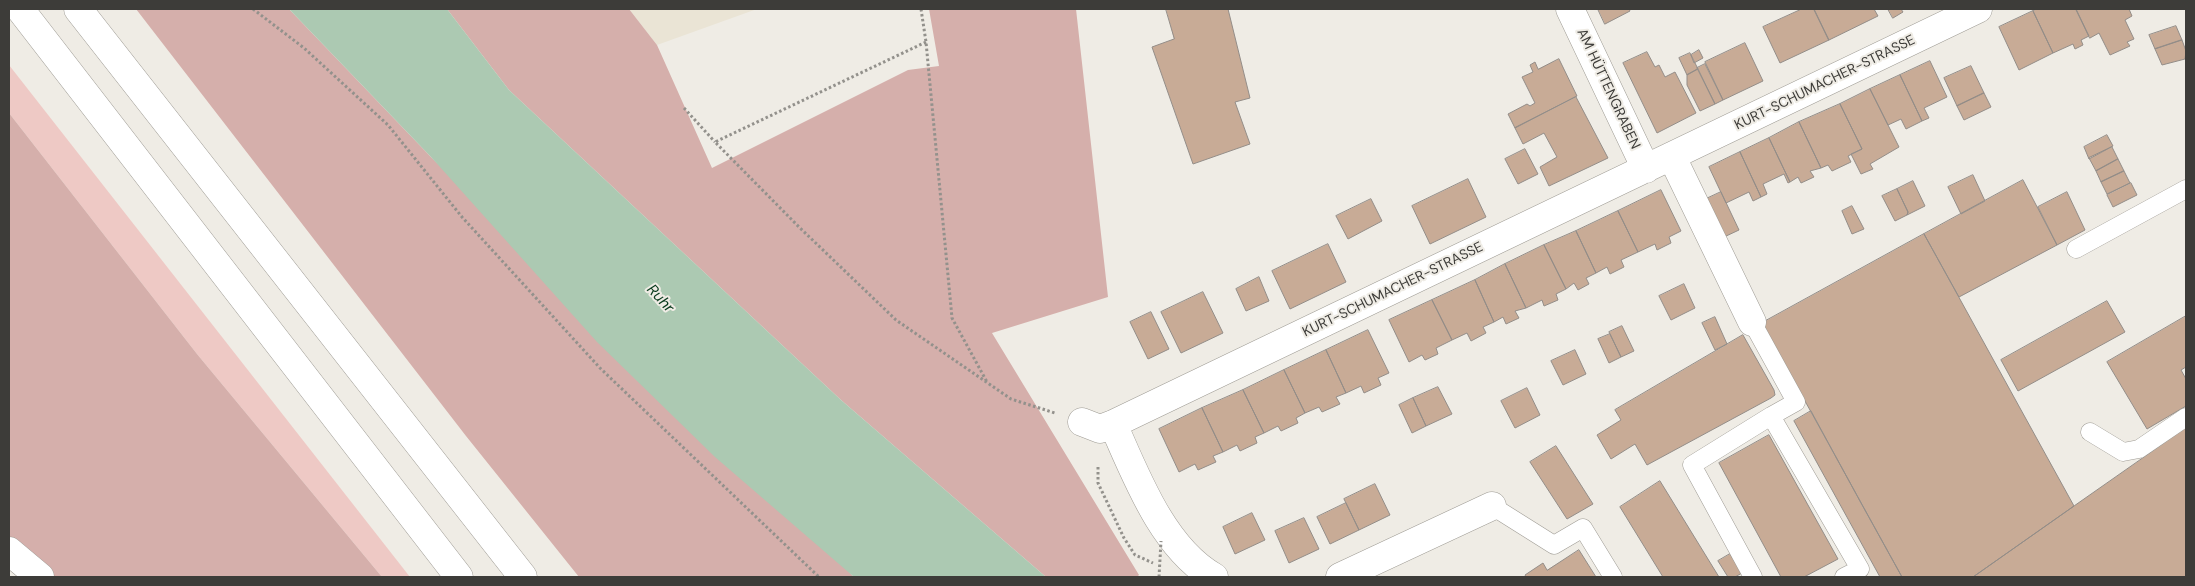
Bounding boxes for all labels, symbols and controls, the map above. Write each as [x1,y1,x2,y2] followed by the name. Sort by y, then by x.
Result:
[1573,26,1643,152] street label: AM HÜTTENGRABEN
[1732,32,1918,134] street label: KURT-SCHUMACHER-STRASSE
[1300,239,1486,341] street label: KURT-SCHUMACHER-STRASSE
[643,281,677,317] water label: Ruhr

